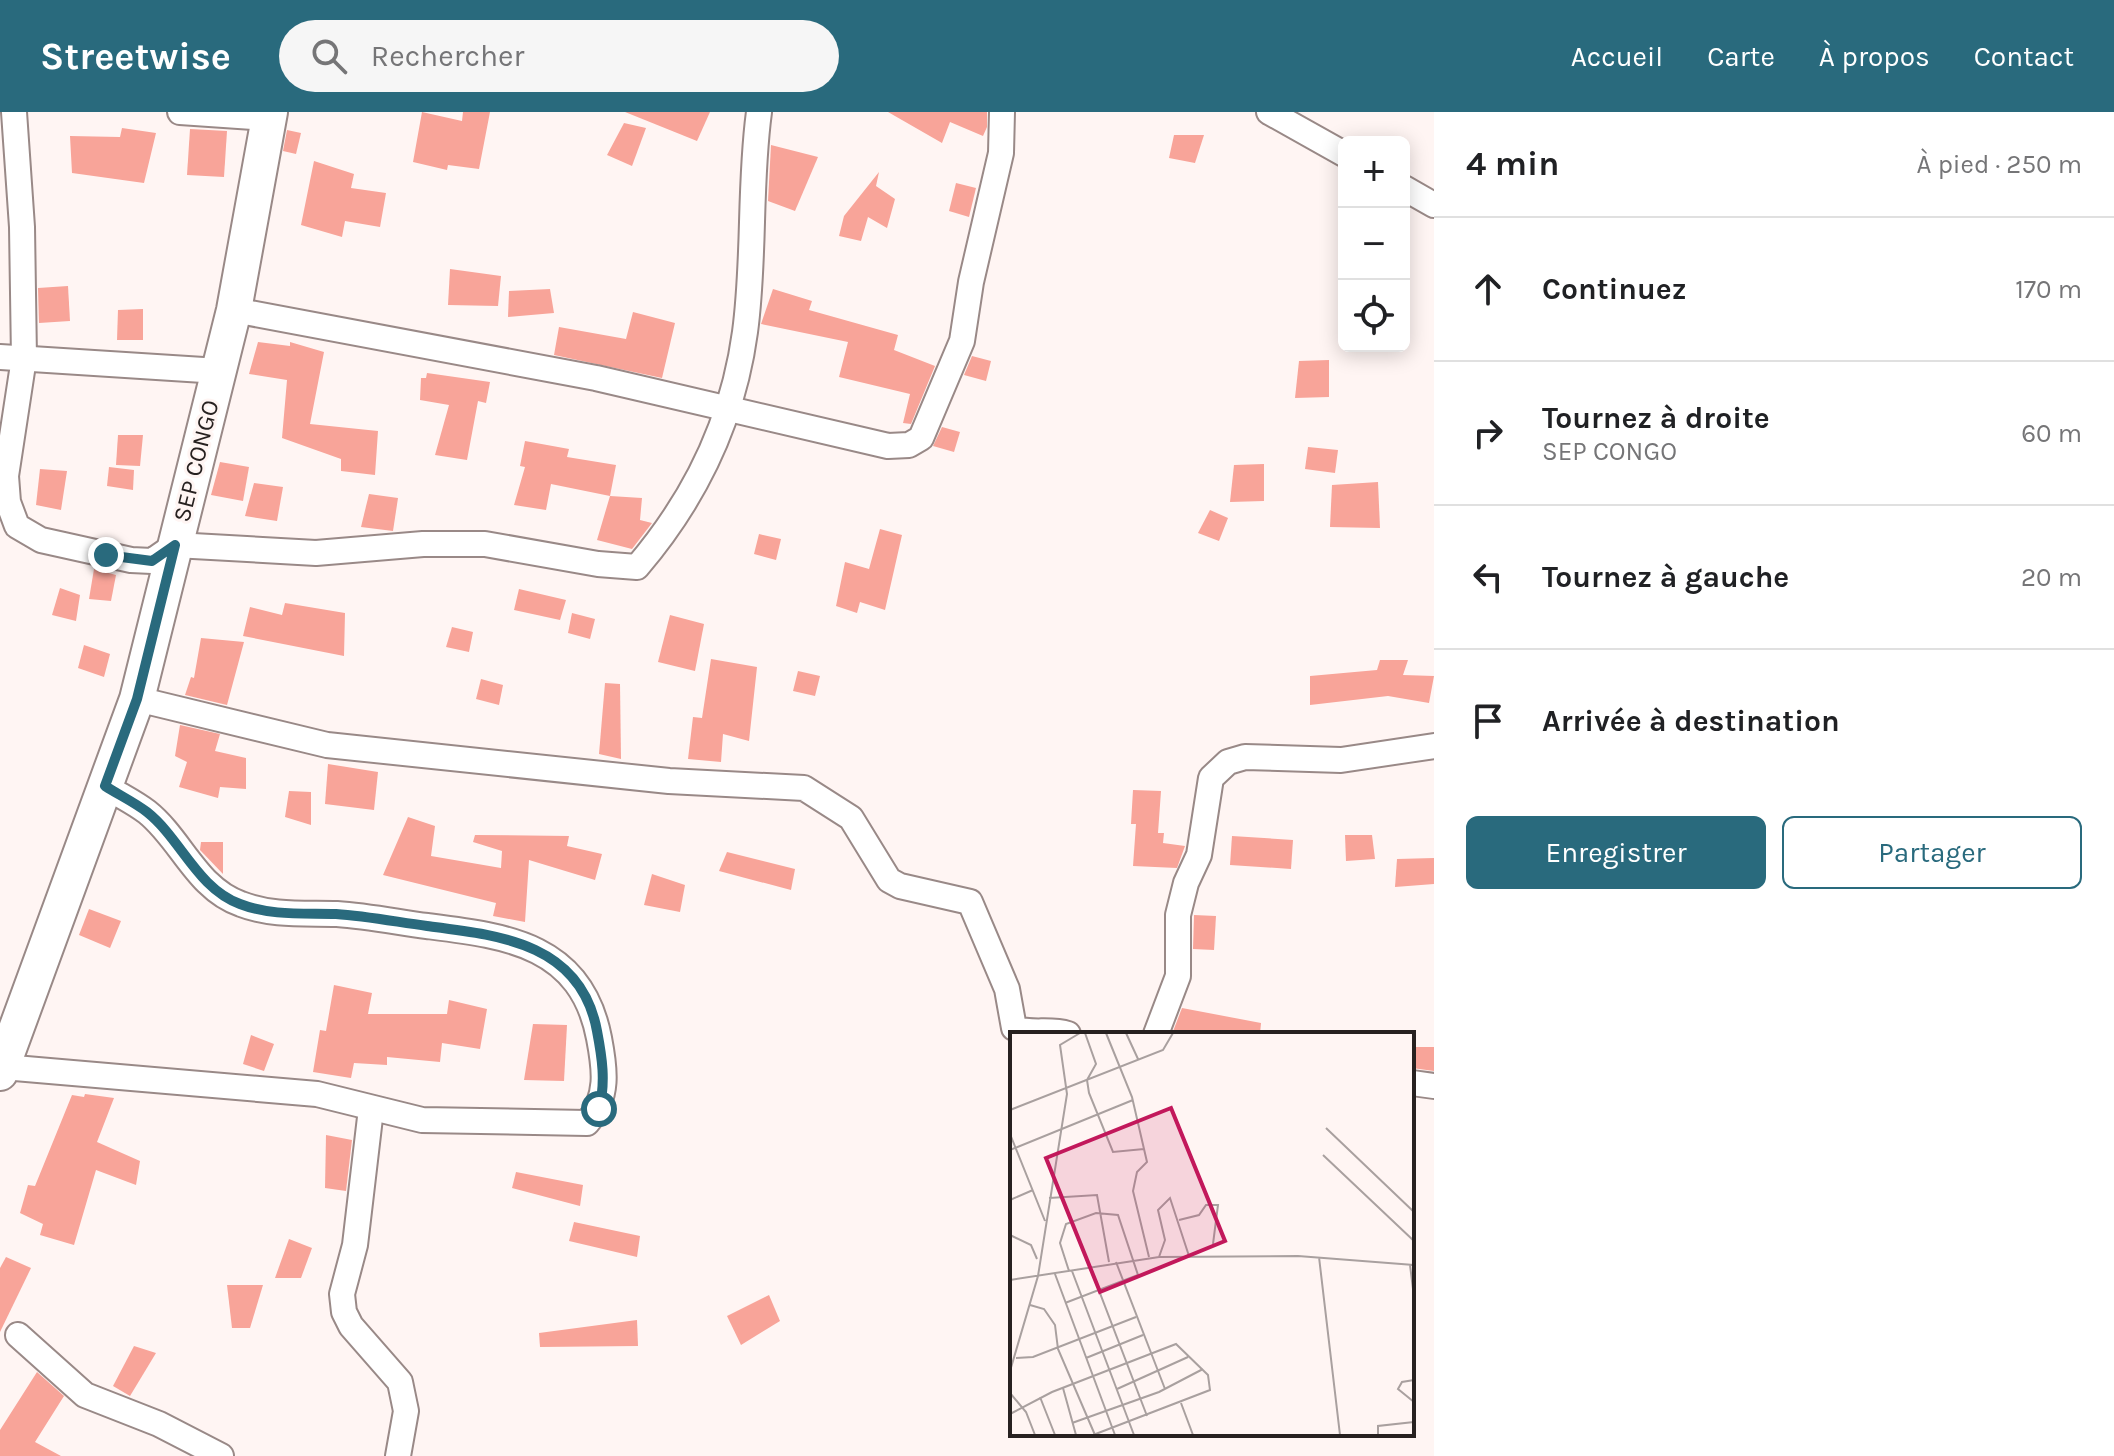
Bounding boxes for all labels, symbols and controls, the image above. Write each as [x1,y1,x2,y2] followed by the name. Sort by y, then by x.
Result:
[279,20,839,92] search box
[40,34,231,79] text: Streetwise
[307,34,351,78] icon: search
[371,38,524,74] text: Rechercher
[1571,40,1663,73] text: Accueil
[1707,40,1775,73] text: Carte
[1819,40,1930,73] text: À propos
[1974,40,2074,73] text: Contact
[1338,136,1410,352] map controls
[1338,136,1410,208] button: +
[1466,144,1559,184] text: 4 min
[1917,149,2082,180] text: À pied · 250 m
[1338,208,1410,280] button: −
[1466,267,1510,311] icon: ahead
[1542,271,1687,307] text: Continuez
[2015,274,2082,305] text: 170 m
[1338,280,1410,352] button: locate
[167,397,225,525] street label: SEP CONGO
[1542,400,1770,436] text: Tournez à droite
[1466,411,1510,455] icon: right
[2021,418,2082,449] text: 60 m
[1542,436,1677,467] text: SEP CONGO
[88,537,124,573] route end
[1466,555,1510,599] icon: left
[1542,559,1789,595] text: Tournez à gauche
[2021,562,2082,593] text: 20 m
[1466,699,1510,743] icon: arrive
[1542,703,1840,739] text: Arrivée à destination
[1466,816,1766,889] button: Enregistrer
[1782,816,2082,889] button: Partager
[1010,1032,1414,1436] inset map
[581,1091,617,1127] route start

